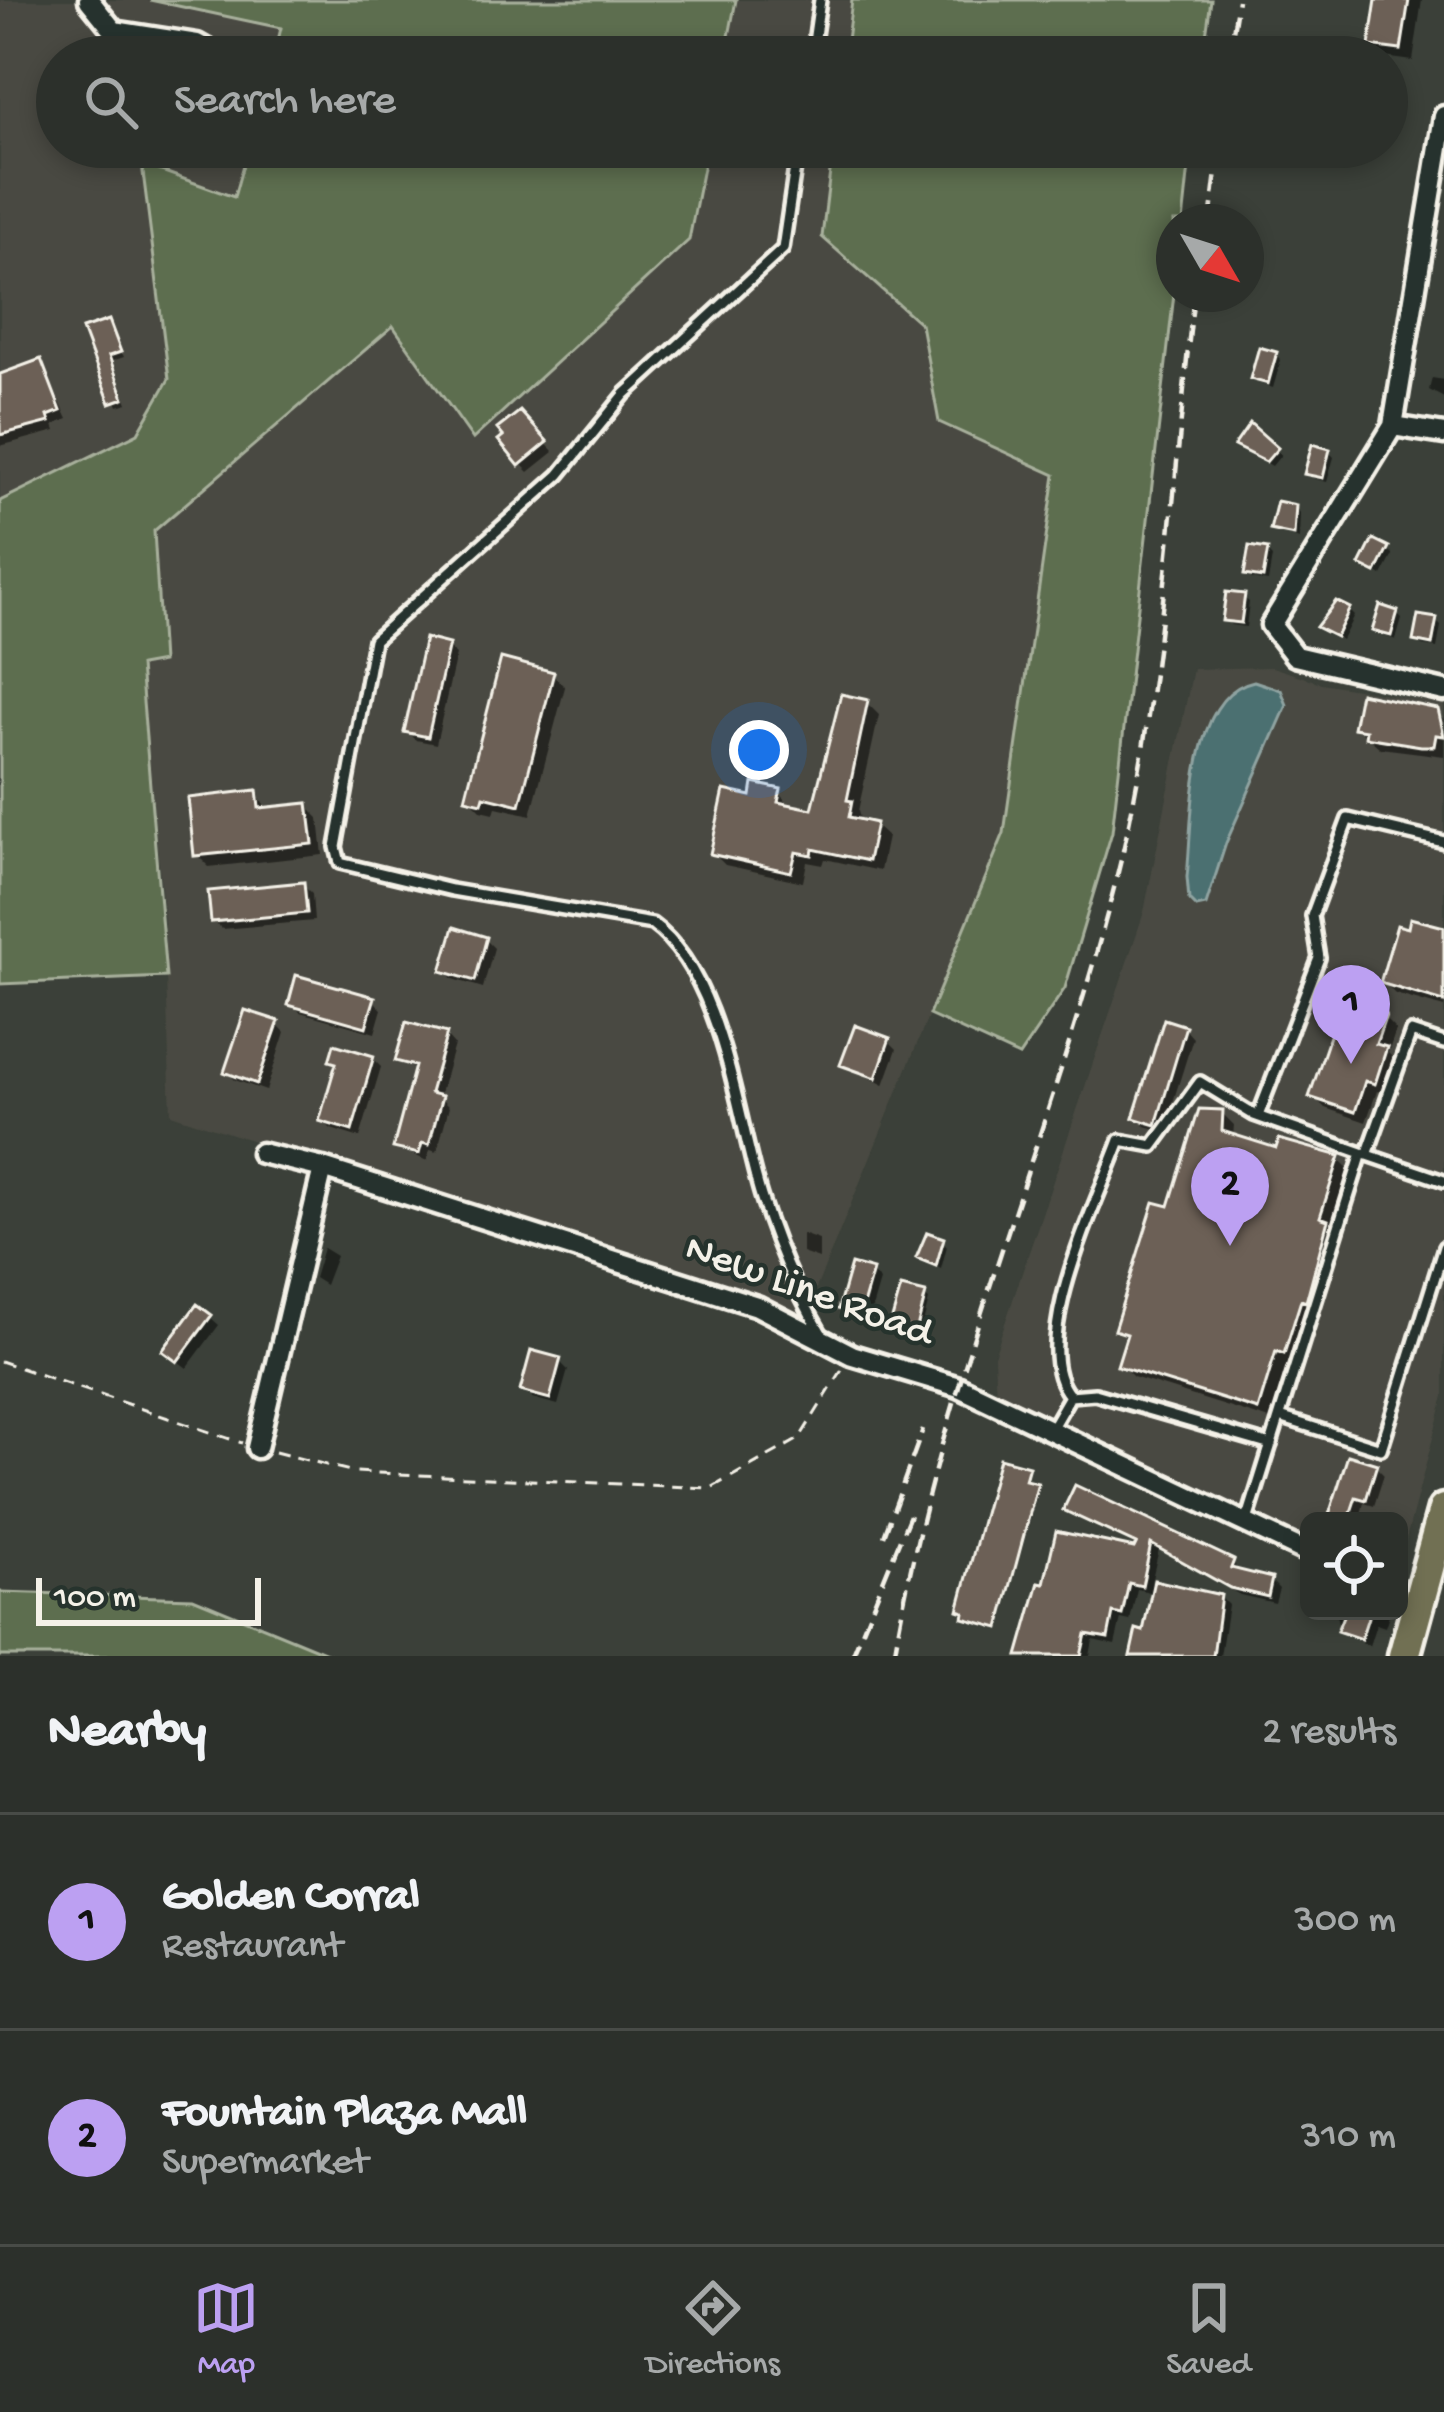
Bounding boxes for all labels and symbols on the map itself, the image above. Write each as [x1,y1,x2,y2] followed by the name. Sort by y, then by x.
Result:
[1156,204,1264,312] north arrow
[729,720,789,780] your location
[1312,965,1390,1064] pin: 1
[1191,1147,1269,1246] pin: 2
[678,1226,941,1362] street label: New Line Road
[36,1572,261,1625] scale bar

